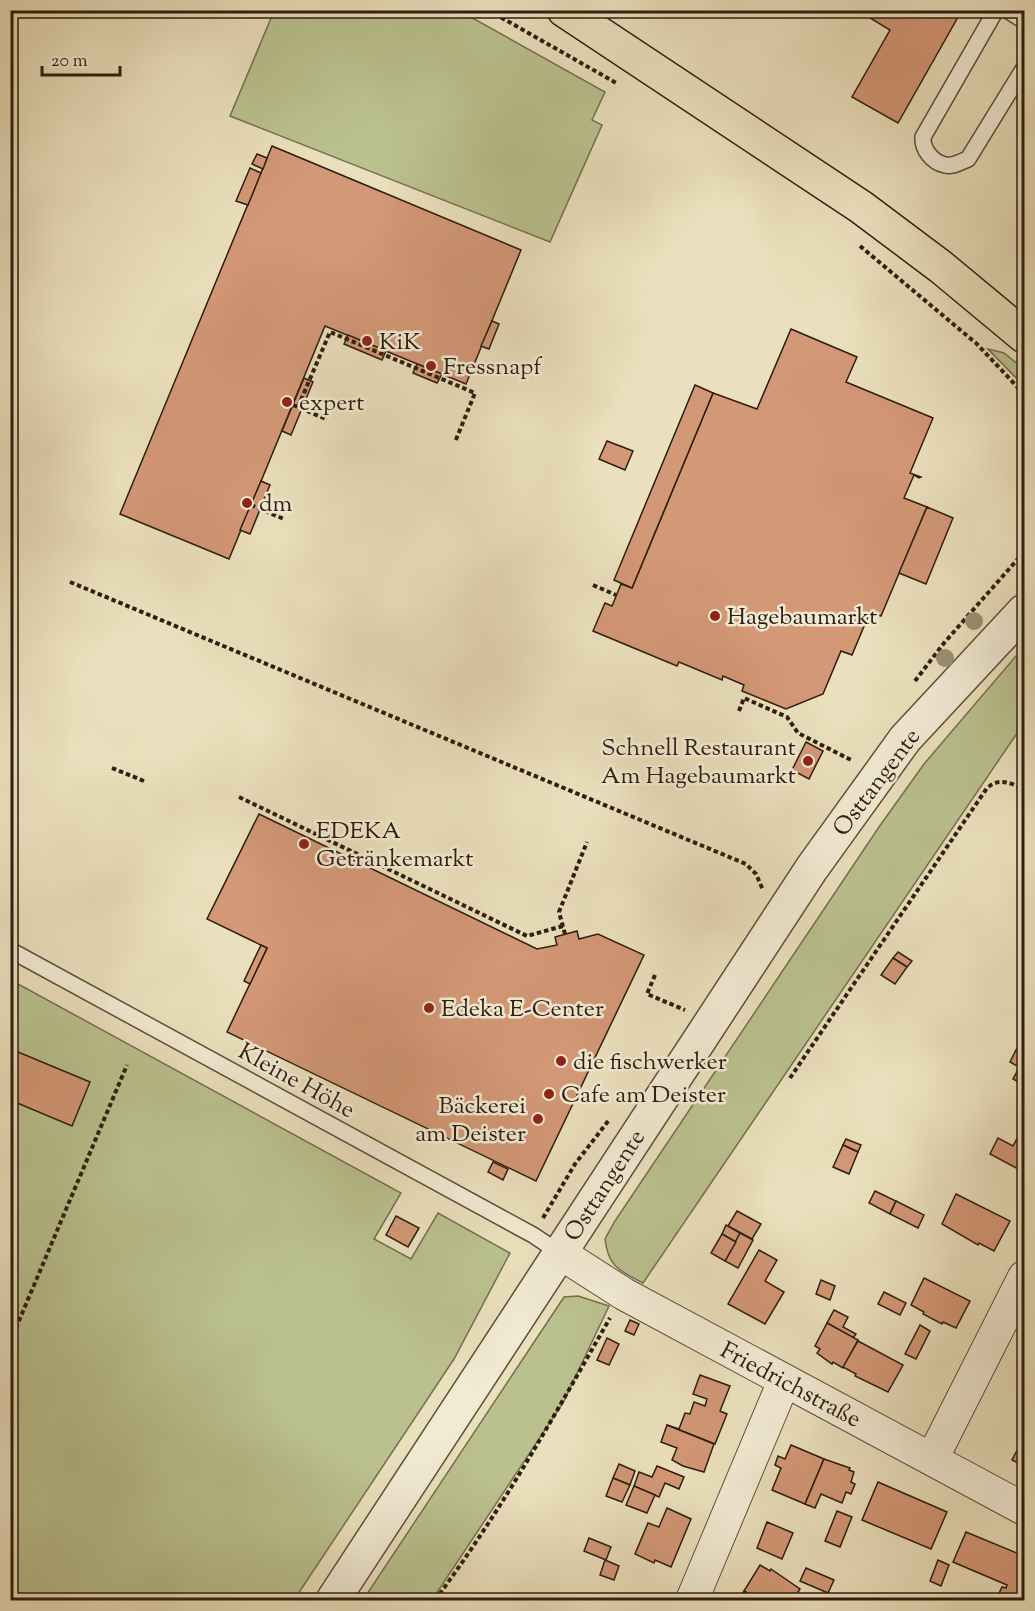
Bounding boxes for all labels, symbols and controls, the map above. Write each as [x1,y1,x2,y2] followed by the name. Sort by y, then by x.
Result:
[42,39,120,77] scale bar
[51,49,88,75] text: 20 m
[379,326,421,360] place label: KiK
[360,334,374,348] marker: KiK
[443,351,543,385] place label: Fressnapf
[424,359,438,373] marker: Fressnapf
[299,387,365,421] place label: expert
[280,395,294,409] marker: expert
[259,488,293,522] place label: dm
[240,496,254,510] marker: dm
[727,601,877,635] place label: Hagebaumarkt
[708,609,722,623] marker: Hagebaumarkt
[826,722,930,844] street label: Osttangente
[601,732,796,794] place label: Schnell Restaurant Am Hagebaumarkt
[801,754,815,768] marker: Schnell Restaurant Am Hagebaumarkt
[316,815,473,877] place label: EDEKA Getränkemarkt
[297,837,311,851] marker: EDEKA Getränkemarkt
[441,993,604,1027] place label: Edeka E-Center
[422,1001,436,1015] marker: Edeka E-Center
[231,1036,361,1128] street label: Kleine Höhe
[573,1046,727,1080] place label: die fischwerker
[554,1054,568,1068] marker: die fischwerker
[561,1079,726,1113] place label: Cafe am Deister
[542,1087,556,1101] marker: Cafe am Deister
[415,1090,526,1152] place label: Bäckerei am Deister
[531,1112,545,1126] marker: Bäckerei am Deister
[557,1123,655,1249] street label: Osttangente
[714,1334,867,1437] street label: Friedrichstraße

